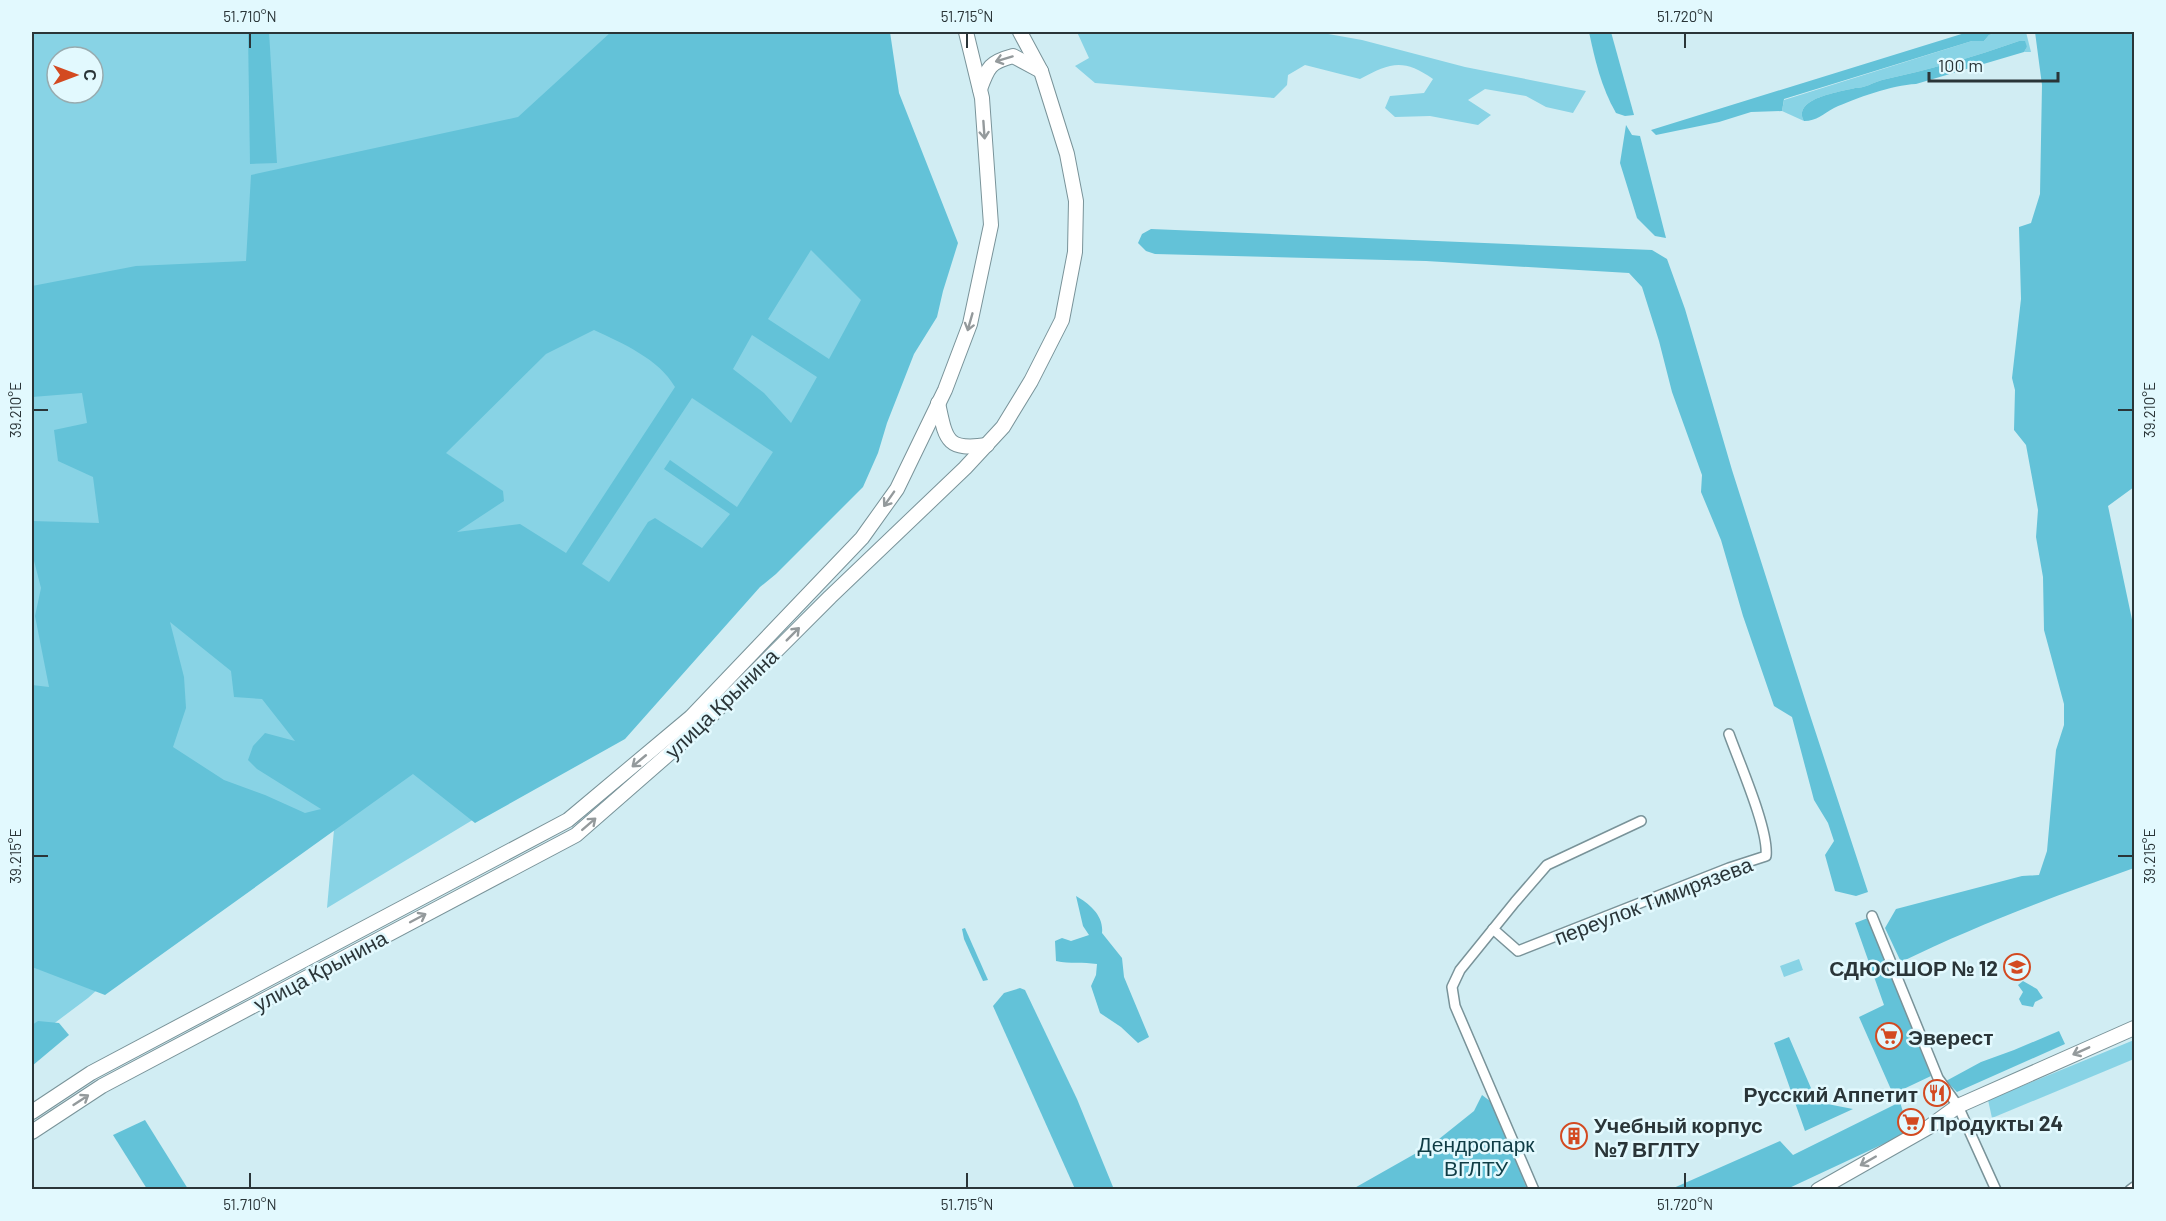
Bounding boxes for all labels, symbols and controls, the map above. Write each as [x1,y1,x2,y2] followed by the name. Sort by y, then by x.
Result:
[223,7,277,25] text: 51.710°N
[941,7,993,25] text: 51.715°N
[1657,7,1713,25] text: 51.720°N
[45,45,105,105] north arrow
[1929,45,2058,83] scale bar
[995,54,1014,65] one-way arrow
[1938,54,1983,76] text: 100 m
[81,69,100,81] text: С
[979,120,990,140] one-way arrow
[964,313,975,332] one-way arrow
[6,382,24,438] text: 39.210°E
[2140,382,2158,438] text: 39.210°E
[883,491,895,507] one-way arrow
[786,627,801,642] one-way arrow
[659,643,783,763] street label: улица Крынина
[632,754,647,768] one-way arrow
[581,817,596,831] one-way arrow
[6,828,24,884] text: 39.215°E
[2140,828,2158,884] text: 39.215°E
[1550,851,1756,949] street label: переулок Тимирязева
[409,912,427,923] one-way arrow
[249,924,391,1016] street label: улица Крынина
[2002,952,2032,982] school or university icon: СДЮСШОР № 12
[1829,955,1998,980] place label: СДЮСШОР № 12
[1874,1021,1904,1051] supermarket icon: Эверест
[1908,1024,1993,1049] place label: Эверест
[2072,1045,2090,1057] one-way arrow
[1922,1078,1952,1108] restaurant icon: Русский Аппетит
[1744,1081,1918,1106] place label: Русский Аппетит
[72,1094,89,1107] one-way arrow
[1896,1107,1926,1137] supermarket icon: Продукты 24
[1930,1110,2063,1135] place label: Продукты 24
[1594,1112,1763,1161] place label: Учебный корпус №7 ВГЛТУ
[1559,1121,1589,1151] building icon: Учебный корпус №7 ВГЛТУ
[1417,1131,1535,1180] park label: Дендропарк ВГЛТУ
[1860,1155,1877,1167] one-way arrow
[223,1195,277,1213] text: 51.710°N
[941,1195,993,1213] text: 51.715°N
[1657,1195,1713,1213] text: 51.720°N

